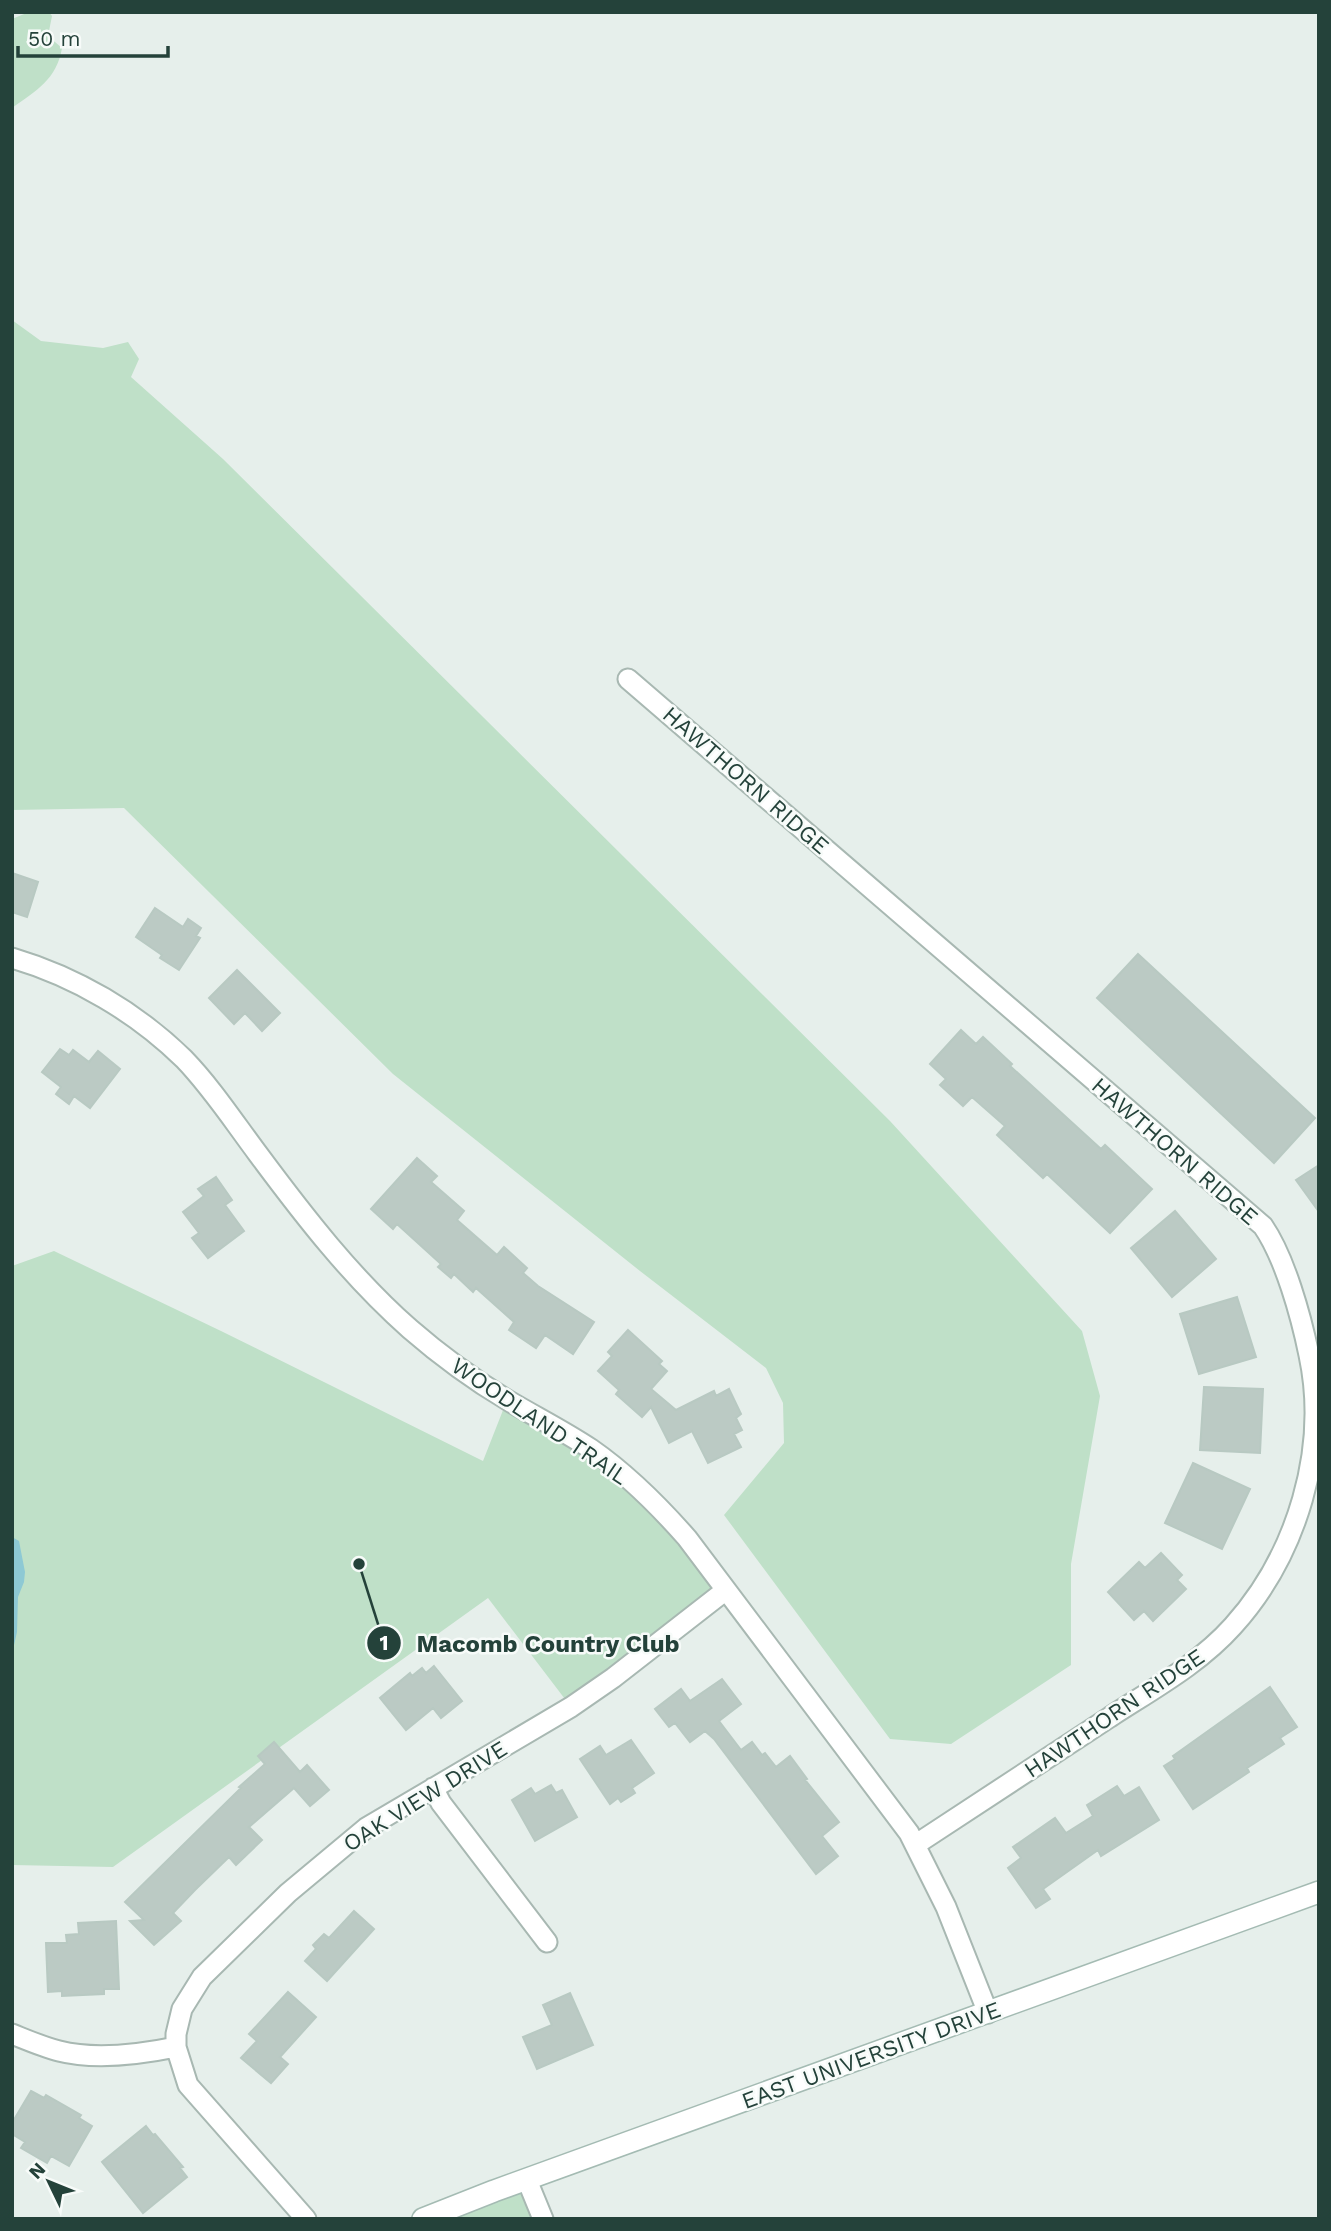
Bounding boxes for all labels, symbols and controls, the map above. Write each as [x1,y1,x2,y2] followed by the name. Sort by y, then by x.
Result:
[18,14,168,58] scale bar
[28,26,80,51] text: 50 m
[657,701,834,860] street label: HAWTHORN RIDGE
[1086,1072,1263,1231] street label: HAWTHORN RIDGE
[446,1352,633,1491] street label: WOODLAND TRAIL
[367,1621,694,1666] callout: Macomb Country Club
[379,1630,389,1655] text: 1
[416,1630,680,1658] text: Macomb Country Club
[1019,1643,1209,1784] street label: HAWTHORN RIDGE
[338,1735,512,1858] street label: OAK VIEW DRIVE
[738,1996,1004,2115] street label: EAST UNIVERSITY DRIVE
[14,2147,84,2217] north arrow
[24,2158,50,2184] text: N

